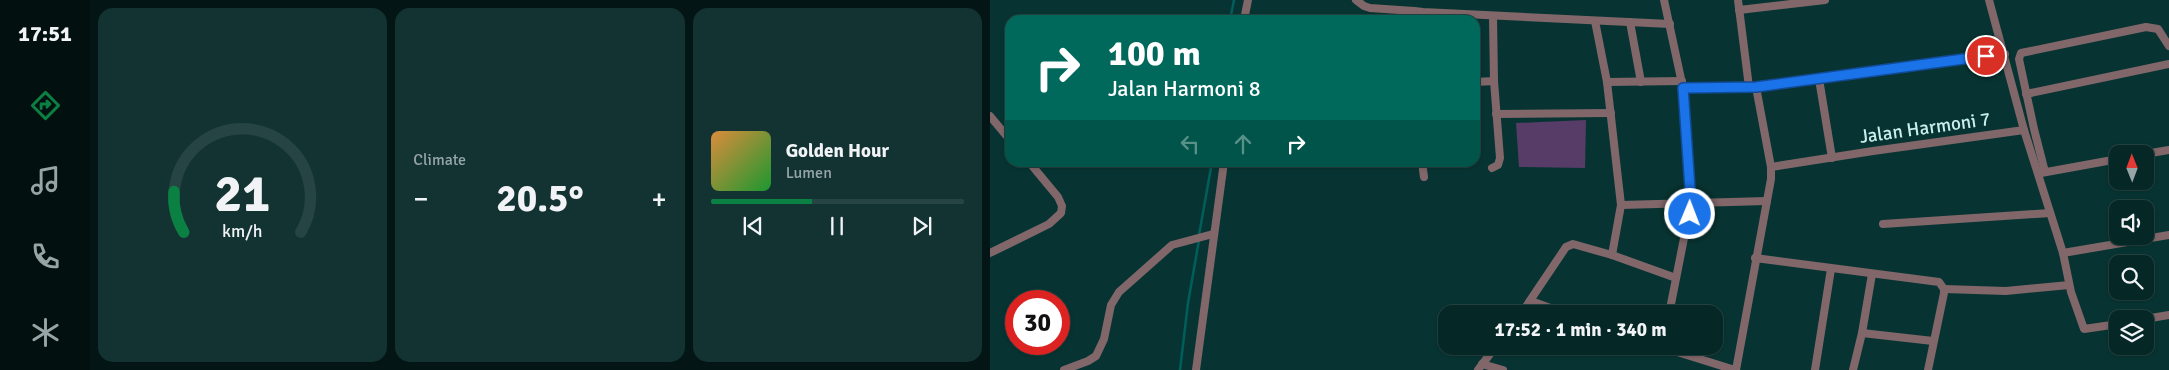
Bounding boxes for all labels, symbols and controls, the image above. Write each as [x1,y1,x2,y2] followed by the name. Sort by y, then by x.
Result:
[18,20,72,47] text: 17:51
[1108,32,1201,75] text: 100 m
[1025,35,1090,100] icon: right
[1965,35,2007,77] pin
[1972,42,2000,70] icon: arrive
[1108,75,1261,102] text: Jalan Harmoni 8
[28,88,63,123] icon: directions
[1858,107,1992,149] street label: Jalan Harmoni 7
[1176,130,1204,158] icon: left
[1229,130,1257,158] icon: ahead
[1282,130,1310,158] icon: right
[786,139,889,163] text: Golden Hour
[2109,145,2154,190] north arrow
[2109,145,2154,355] map controls
[413,150,466,170] text: Climate
[215,162,271,226] text: 21
[28,163,63,198] icon: music
[786,163,832,183] text: Lumen
[496,175,584,222] text: 20.5°
[413,182,428,216] text: −
[652,182,667,216] text: +
[1663,187,1715,239] position arrow
[2109,200,2154,245] button: sound
[739,212,767,240] icon: previous
[823,212,851,240] icon: pause
[908,212,936,240] icon: next
[222,220,263,242] text: km/h
[28,239,63,274] icon: phone
[2109,255,2154,300] button: search
[1005,290,1070,355] speed limit sign: 30
[2109,310,2154,355] button: layers
[28,315,63,350] icon: climate
[1494,318,1667,342] text: 17:52 · 1 min · 340 m

